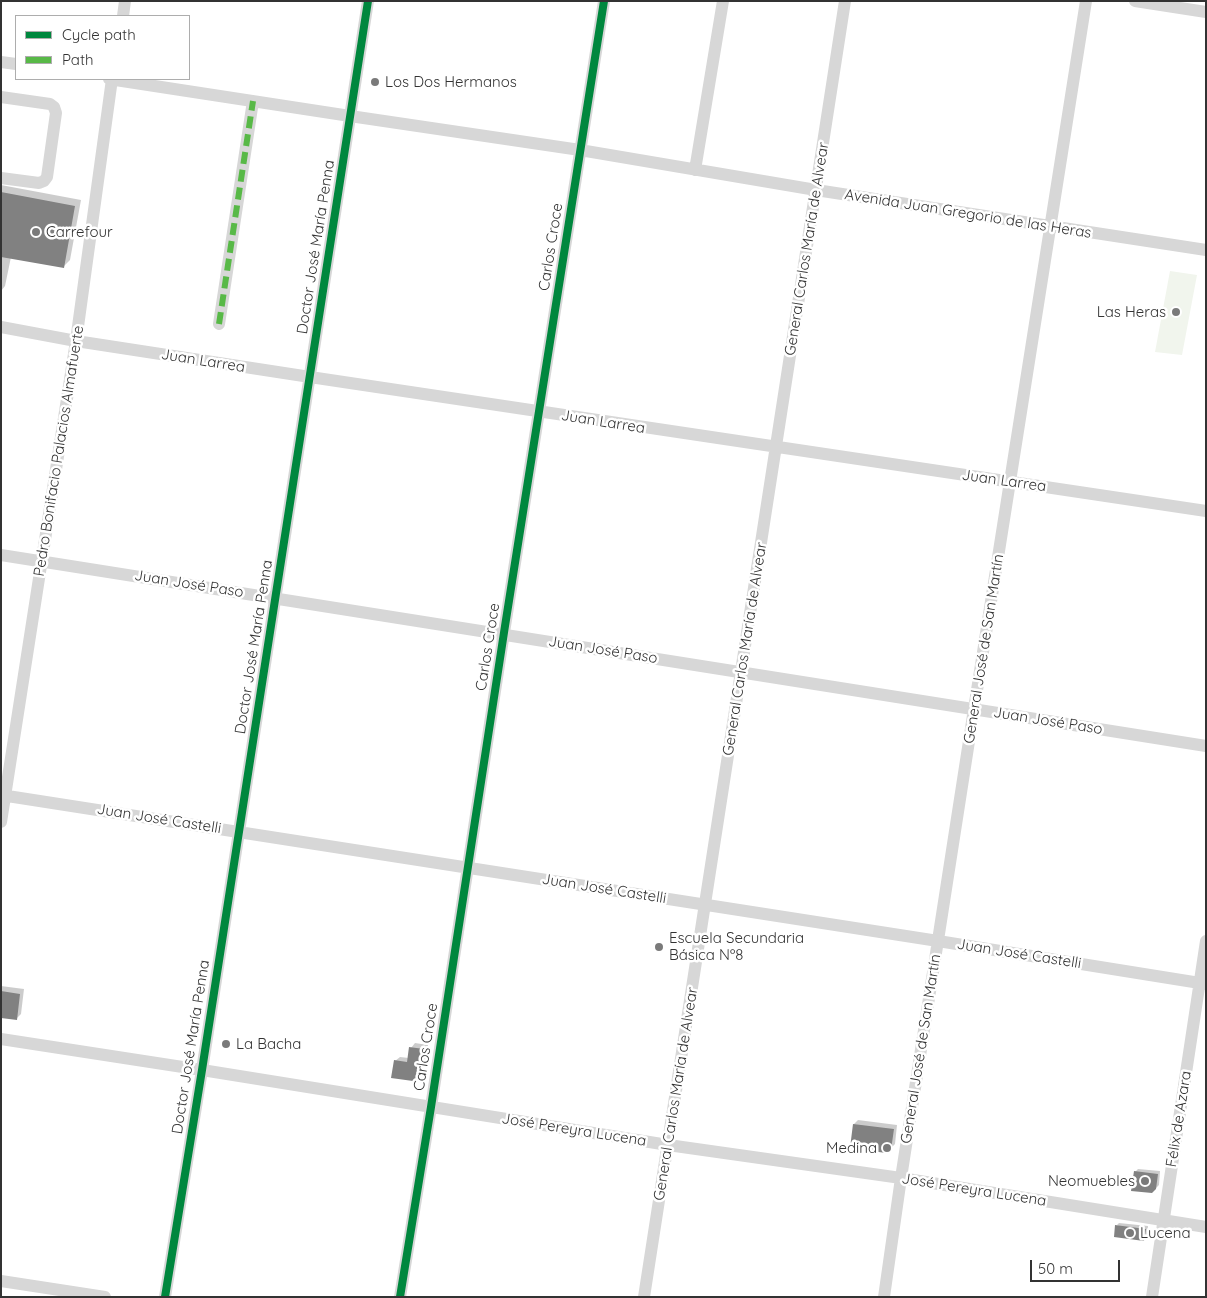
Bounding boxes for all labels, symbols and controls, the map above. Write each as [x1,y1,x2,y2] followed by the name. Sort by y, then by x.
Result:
[15,15,190,80] legend
[62,25,136,44] text: Cycle path
[62,50,94,69] text: Path
[385,73,517,91] place label: Los Dos Hermanos
[369,76,381,88] marker: Los Dos Hermanos
[781,141,833,357] street label: General Carlos María de Alvear
[293,159,339,335] street label: Doctor José María Penna
[843,186,1093,242] street label: Avenida Juan Gregorio de las Heras
[535,202,567,292] street label: Carlos Croce
[46,223,113,241] place label: Carrefour
[30,226,42,238] marker: Carrefour
[1097,303,1166,321] place label: Las Heras
[1170,306,1182,318] marker: Las Heras
[30,324,88,578] street label: Pedro Bonifacio Palacios Almafuerte
[160,345,246,377] street label: Juan Larrea
[560,406,646,438] street label: Juan Larrea
[961,466,1047,496] street label: Juan Larrea
[719,541,771,757] street label: General Carlos María de Alvear
[960,553,1008,745] street label: General José de San Martín
[231,559,277,735] street label: Doctor José María Penna
[133,566,245,602] street label: Juan José Paso
[472,602,504,692] street label: Carlos Croce
[547,632,659,668] street label: Juan José Paso
[992,703,1104,739] street label: Juan José Paso
[96,800,222,838] street label: Juan José Castelli
[541,870,667,908] street label: Juan José Castelli
[669,929,804,964] place label: Escuela Secundaria Básica Nº8
[956,935,1082,973] street label: Juan José Castelli
[653,941,665,953] marker: Escuela Secundaria Básica Nº8
[897,953,945,1145] street label: General José de San Martín
[168,959,214,1135] street label: Doctor José María Penna
[650,986,702,1202] street label: General Carlos María de Alvear
[410,1002,442,1092] street label: Carlos Croce
[236,1035,301,1053] place label: La Bacha
[220,1038,232,1050] marker: La Bacha
[1163,1070,1195,1168] street label: Félix de Azara
[500,1110,648,1150] street label: José Pereyra Lucena
[826,1139,877,1157] place label: Medina
[881,1142,893,1154] marker: Medina
[900,1170,1048,1210] street label: José Pereyra Lucena
[1048,1172,1135,1190] place label: Neomuebles
[1139,1175,1151,1187] marker: Neomuebles
[1140,1224,1191,1242] place label: Lucena
[1124,1227,1136,1239] marker: Lucena
[1032,1250,1122,1282] scale bar
[1038,1259,1073,1278] text: 50 m

